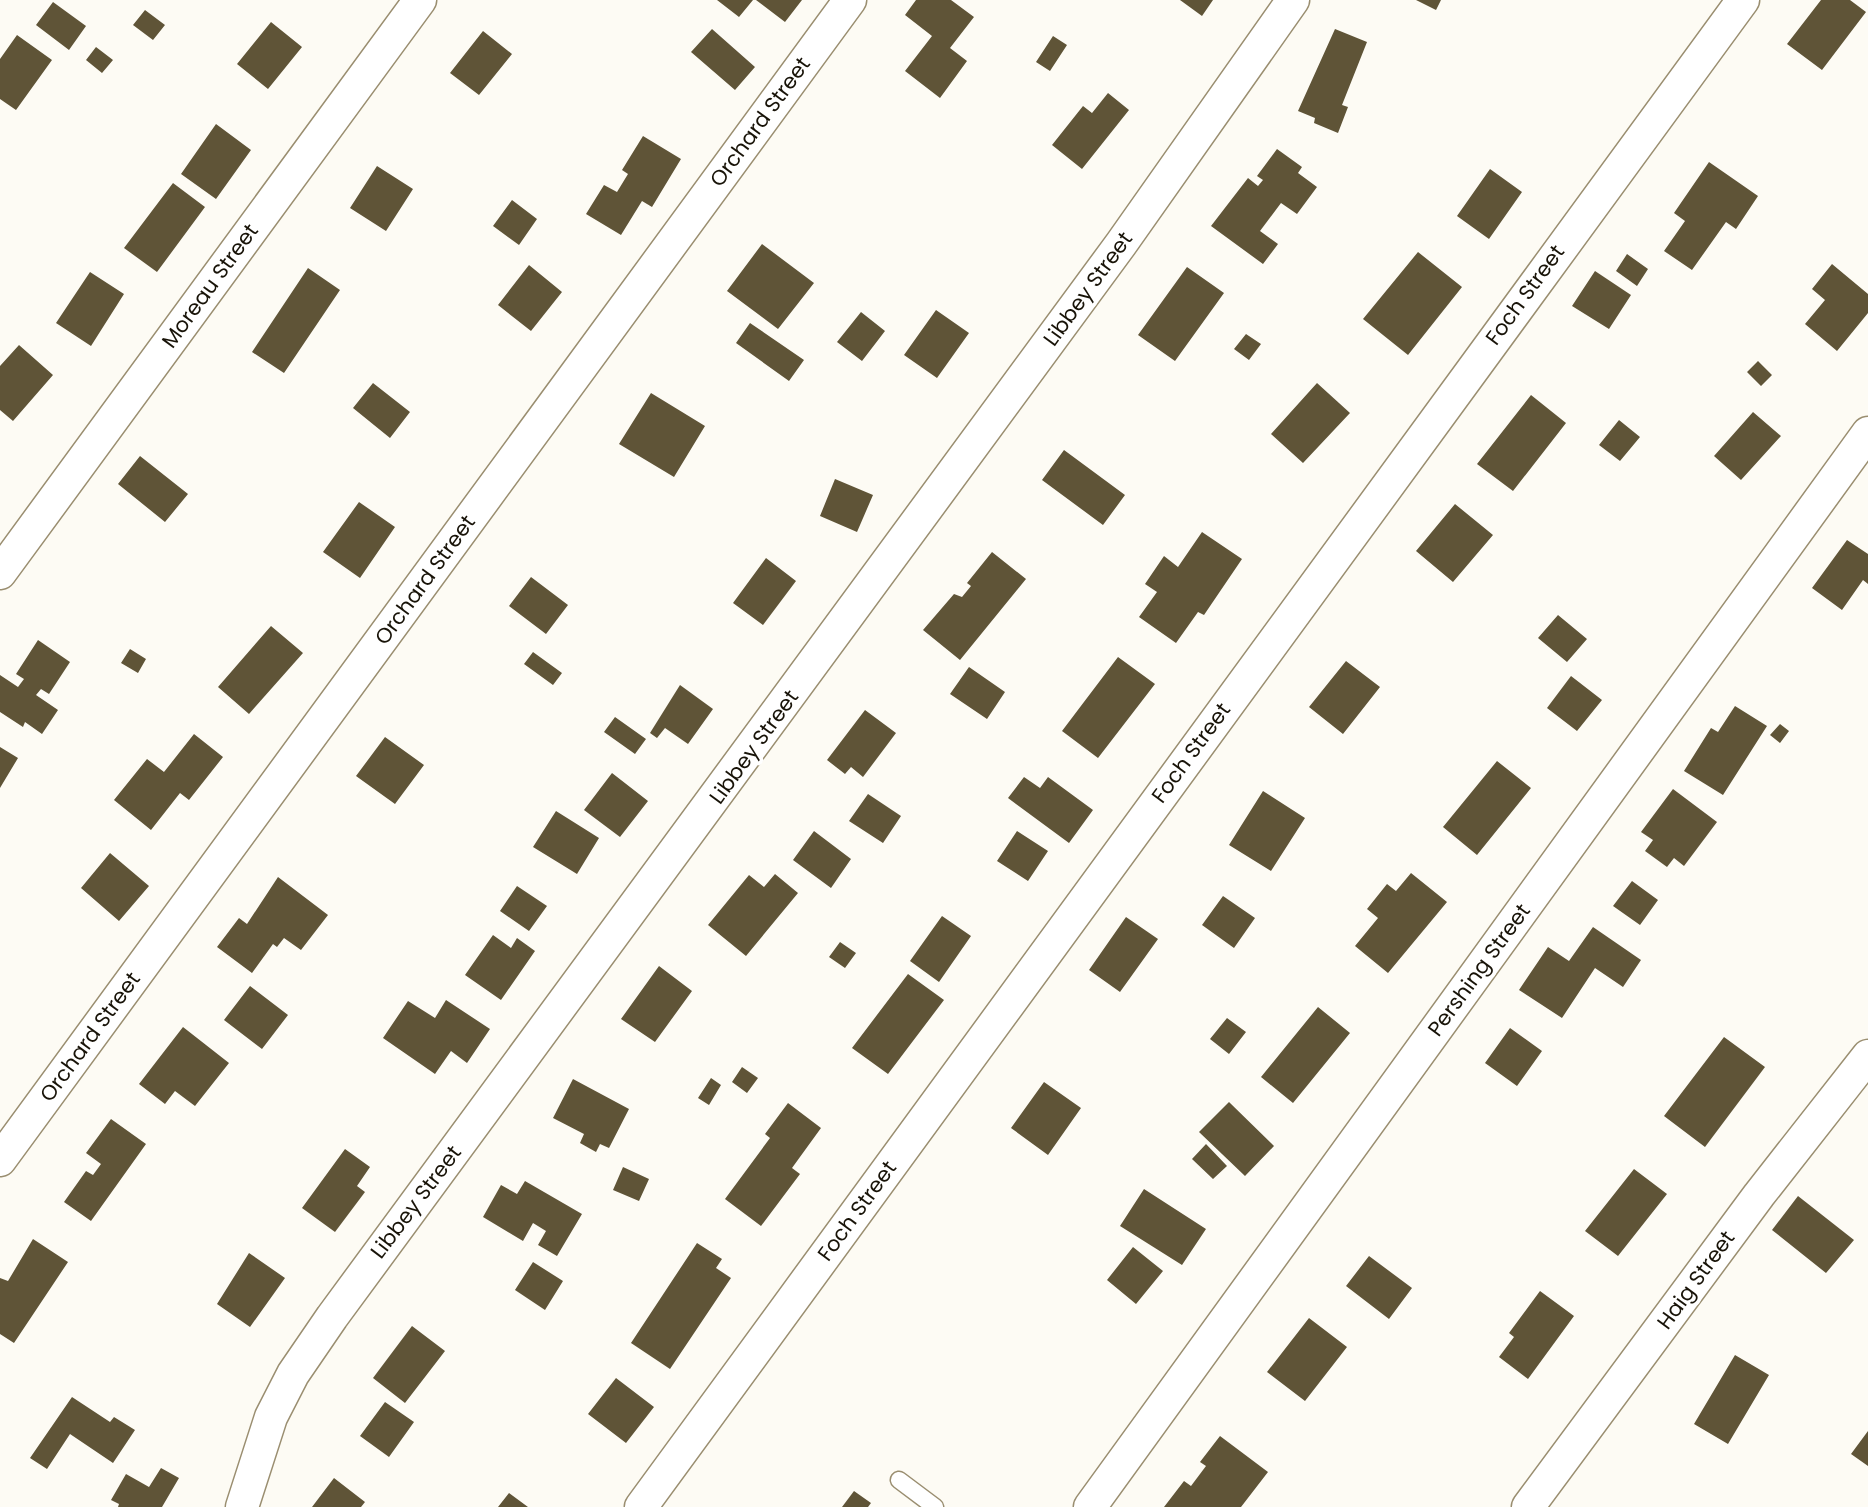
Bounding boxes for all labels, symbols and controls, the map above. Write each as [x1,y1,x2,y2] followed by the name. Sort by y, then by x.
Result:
[703,51,817,192] street label: Orchard Street
[155,218,265,354] street label: Moreau Street
[1036,226,1139,352] street label: Libbey Street
[1478,239,1571,351] street label: Foch Street
[368,509,482,650] street label: Orchard Street
[702,684,805,810] street label: Libbey Street
[1144,697,1237,809] street label: Foch Street
[1421,898,1537,1042] street label: Pershing Street
[33,966,147,1107] street label: Orchard Street
[364,1139,468,1264] street label: Libbey Street
[810,1155,903,1267] street label: Foch Street
[1650,1225,1741,1335] street label: Haig Street

